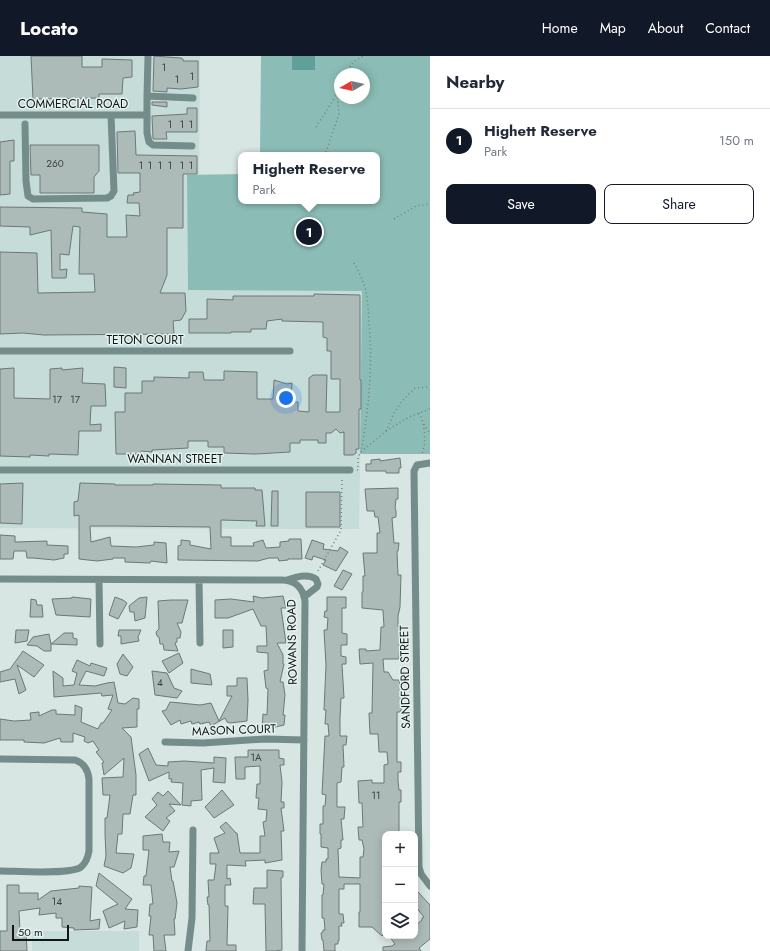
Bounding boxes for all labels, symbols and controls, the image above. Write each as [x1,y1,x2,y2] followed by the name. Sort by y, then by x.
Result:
[20,15,78,42] text: Locato
[542,18,578,38] text: Home
[600,18,626,38] text: Map
[648,18,683,38] text: About
[705,18,750,38] text: Contact
[162,60,166,75] house number: 1
[334,68,370,104] north arrow
[190,69,194,84] house number: 1
[446,70,504,94] text: Nearby
[175,72,179,87] house number: 1
[18,95,128,113] street label: COMMERCIAL ROAD
[168,117,172,132] house number: 1
[180,117,184,132] house number: 1
[189,117,193,132] house number: 1
[484,120,597,142] text: Highett Reserve
[456,131,462,150] text: 1
[719,131,754,150] text: 150 m
[484,142,507,161] text: Park
[238,152,380,204] popup
[46,156,64,171] house number: 260
[139,158,143,173] house number: 1
[148,158,152,173] house number: 1
[158,158,162,173] house number: 1
[168,158,172,173] house number: 1
[180,158,184,173] house number: 1
[189,158,193,173] house number: 1
[253,158,365,180] text: Highett Reserve
[253,180,276,199] text: Park
[446,184,596,224] button: Save
[604,184,754,224] button: Share
[296,217,322,247] pin: 1
[106,331,184,349] street label: TETON COURT
[276,388,296,408] your location
[52,392,63,407] house number: 17
[70,392,81,407] house number: 17
[127,450,223,468] street label: WANNAN STREET
[282,599,302,685] street label: ROWANS ROAD
[395,625,415,729] street label: SANDFORD STREET
[157,675,163,690] house number: 4
[192,720,277,740] street label: MASON COURT
[250,750,262,765] house number: 1A
[372,788,381,803] house number: 11
[382,831,418,939] map controls
[382,831,418,867] button: +
[382,867,418,903] button: −
[52,894,62,909] house number: 14
[382,903,418,939] button: layers
[12,923,69,942] scale bar
[18,924,43,940] text: 50 m

